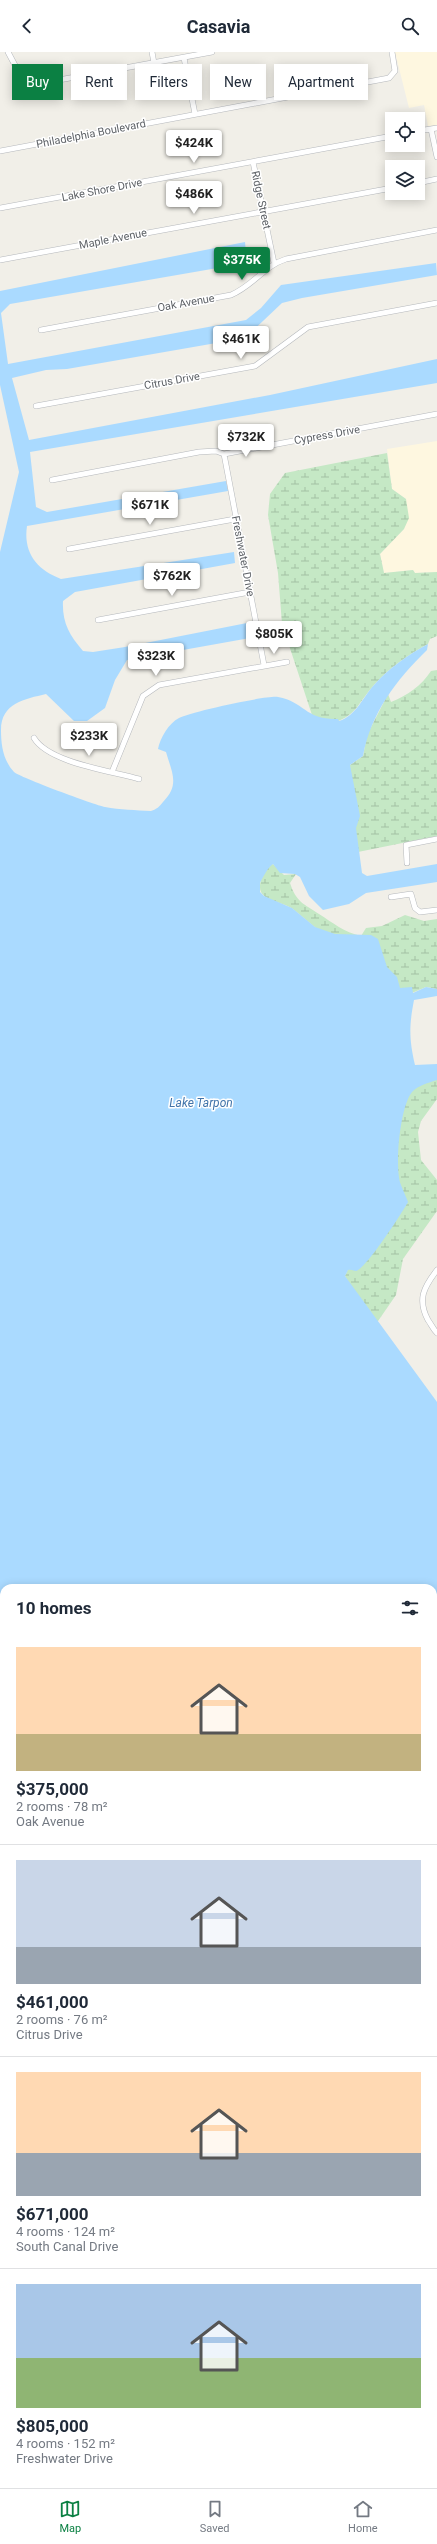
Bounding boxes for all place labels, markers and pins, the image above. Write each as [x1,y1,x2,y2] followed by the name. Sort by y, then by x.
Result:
[166,130,222,164] pin: $424K
[166,181,222,215] pin: $486K
[214,247,270,281] pin: $375K
[213,326,269,360] pin: $461K
[218,424,274,458] pin: $732K
[122,492,178,526] pin: $671K
[144,563,200,597] pin: $762K
[246,621,302,655] pin: $805K
[128,643,184,677] pin: $323K
[61,723,117,757] pin: $233K

